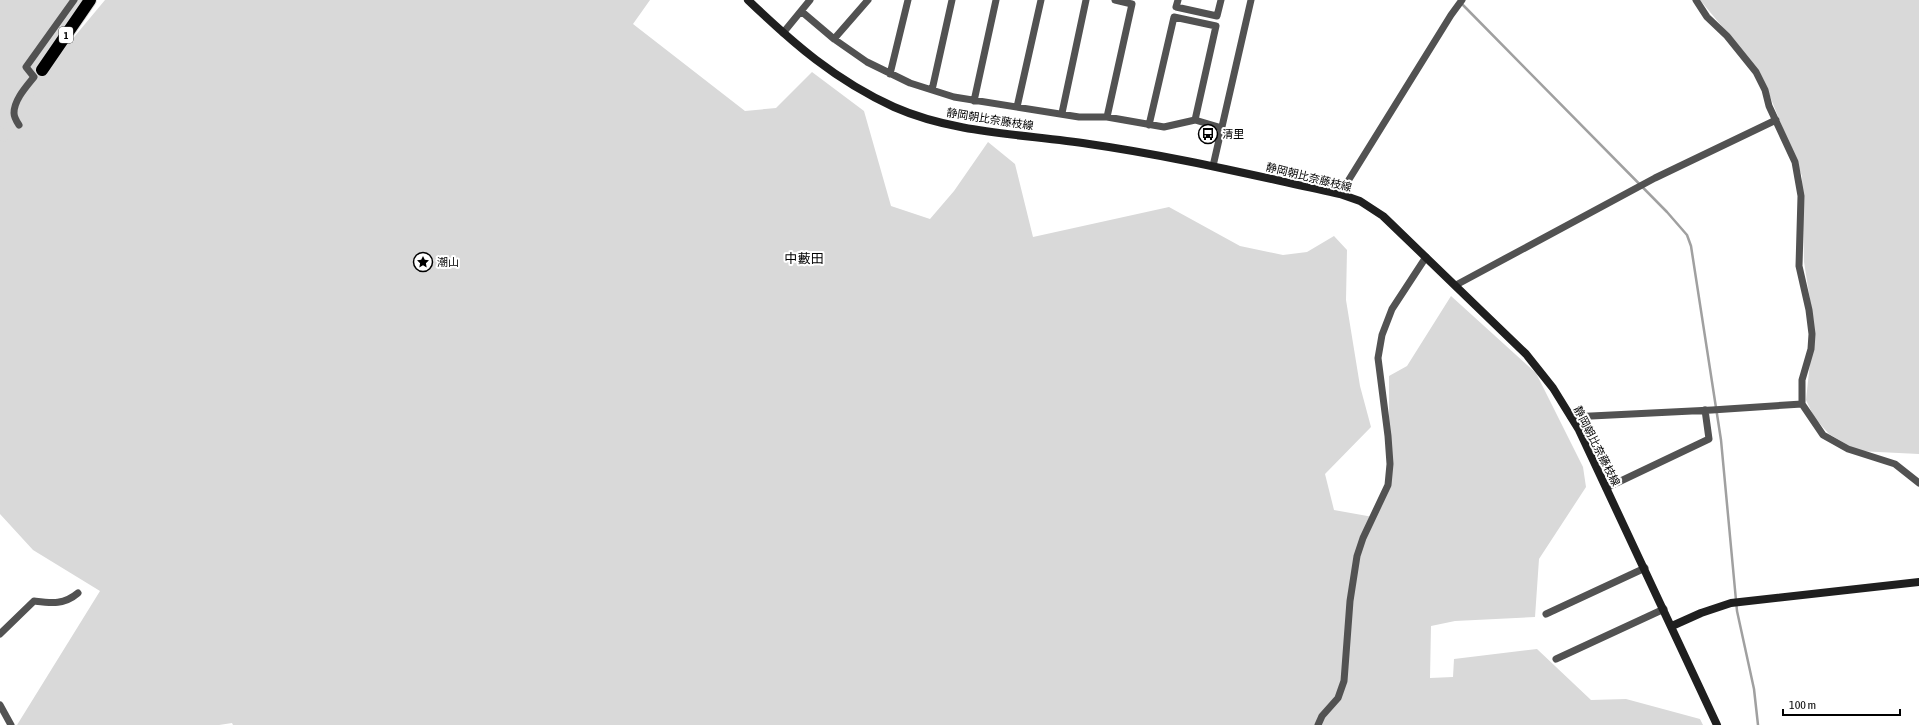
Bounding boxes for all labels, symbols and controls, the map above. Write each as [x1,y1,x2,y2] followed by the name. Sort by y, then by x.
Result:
[59,27,73,43] road number: 1
[946,106,1034,132] street label: 静岡朝比奈藤枝線
[1197,123,1219,145] bus stop icon: 清里
[1222,128,1244,140] place label: 清里
[1265,161,1353,193] street label: 静岡朝比奈藤枝線
[412,251,434,273] place icon: 潮山
[784,251,824,266] district label: 中藪田
[437,256,459,268] place label: 潮山
[1572,404,1622,488] street label: 静岡朝比奈藤枝線
[1783,691,1900,717] scale bar
[1789,698,1816,712] text: 100 m

